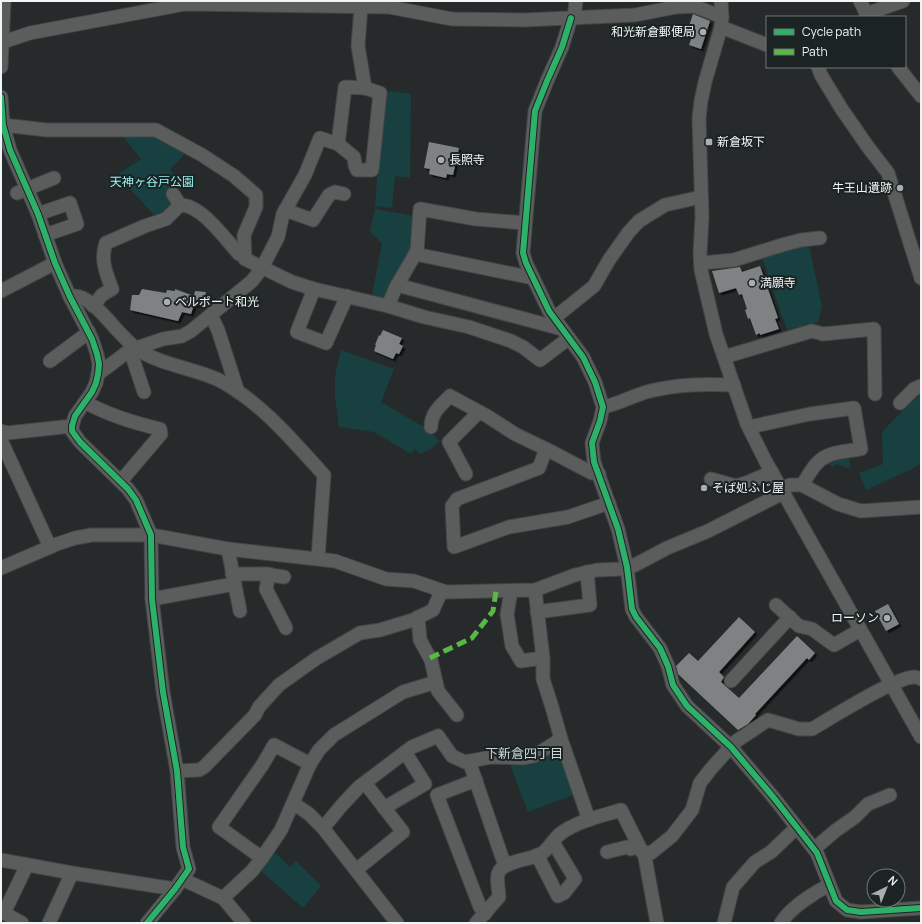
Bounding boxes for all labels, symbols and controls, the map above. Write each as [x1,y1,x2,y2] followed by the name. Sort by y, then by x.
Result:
[766,16,906,68] legend
[611,23,695,40] place label: 和光新倉郵便局
[802,23,861,40] text: Cycle path
[698,27,708,37] marker: 和光新倉郵便局
[802,43,828,60] text: Path
[717,133,765,150] place label: 新倉坂下
[704,137,714,147] marker: 新倉坂下
[449,151,485,168] place label: 長照寺
[436,155,446,165] marker: 長照寺
[110,173,194,190] park label: 天神ヶ谷戸公園
[832,179,892,196] place label: 牛王山遺跡
[895,183,905,193] marker: 牛王山遺跡
[760,274,796,291] place label: 満願寺
[747,278,757,288] marker: 満願寺
[175,293,259,310] place label: ベルポート和光
[162,297,172,307] marker: ベルポート和光
[712,479,784,496] place label: そば処ふじ屋
[699,483,709,493] marker: そば処ふじ屋
[831,609,879,626] place label: ローソン
[882,613,892,623] marker: ローソン
[485,744,563,762] district label: 下新倉四丁目
[866,868,906,908] north arrow
[885,872,901,889] text: N

